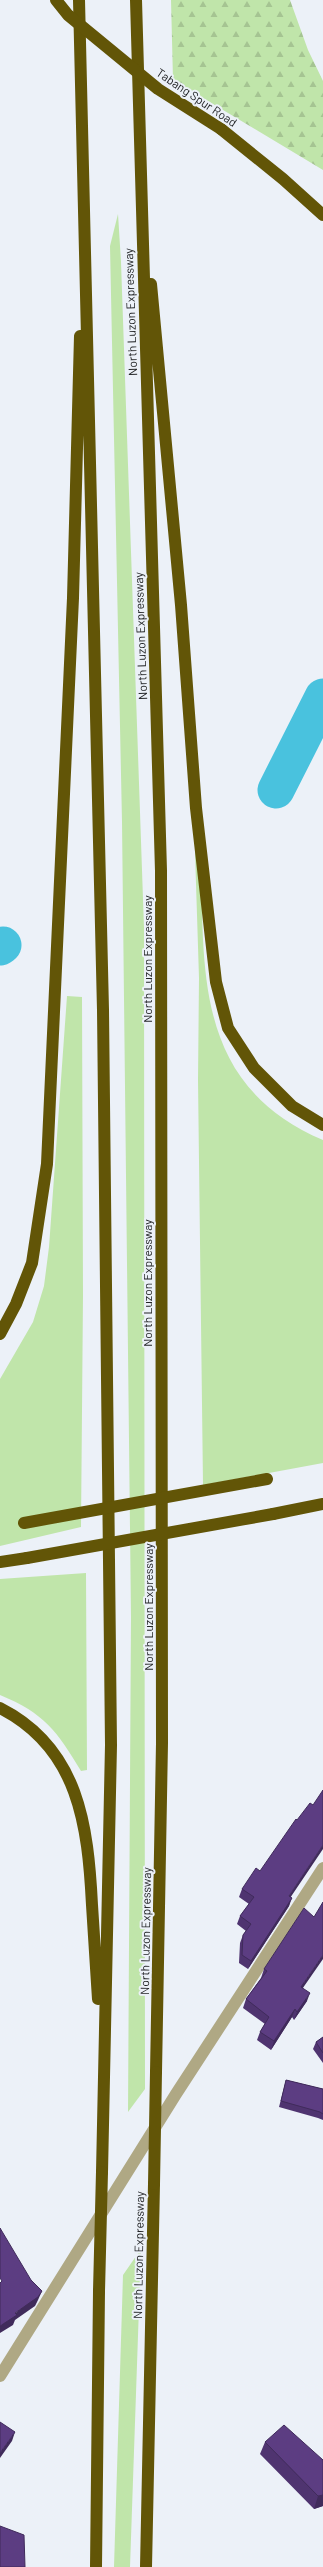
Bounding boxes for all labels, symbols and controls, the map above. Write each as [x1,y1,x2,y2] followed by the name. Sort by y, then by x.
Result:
[154,65,240,129] street label: Tabang Spur Road
[121,247,139,376] street label: North Luzon Expressway
[131,571,149,700] street label: North Luzon Expressway
[140,895,154,1023] street label: North Luzon Expressway
[140,1219,154,1347] street label: North Luzon Expressway
[141,1543,155,1671] street label: North Luzon Expressway
[137,1867,153,1995] street label: North Luzon Expressway
[130,2191,146,2319] street label: North Luzon Expressway

